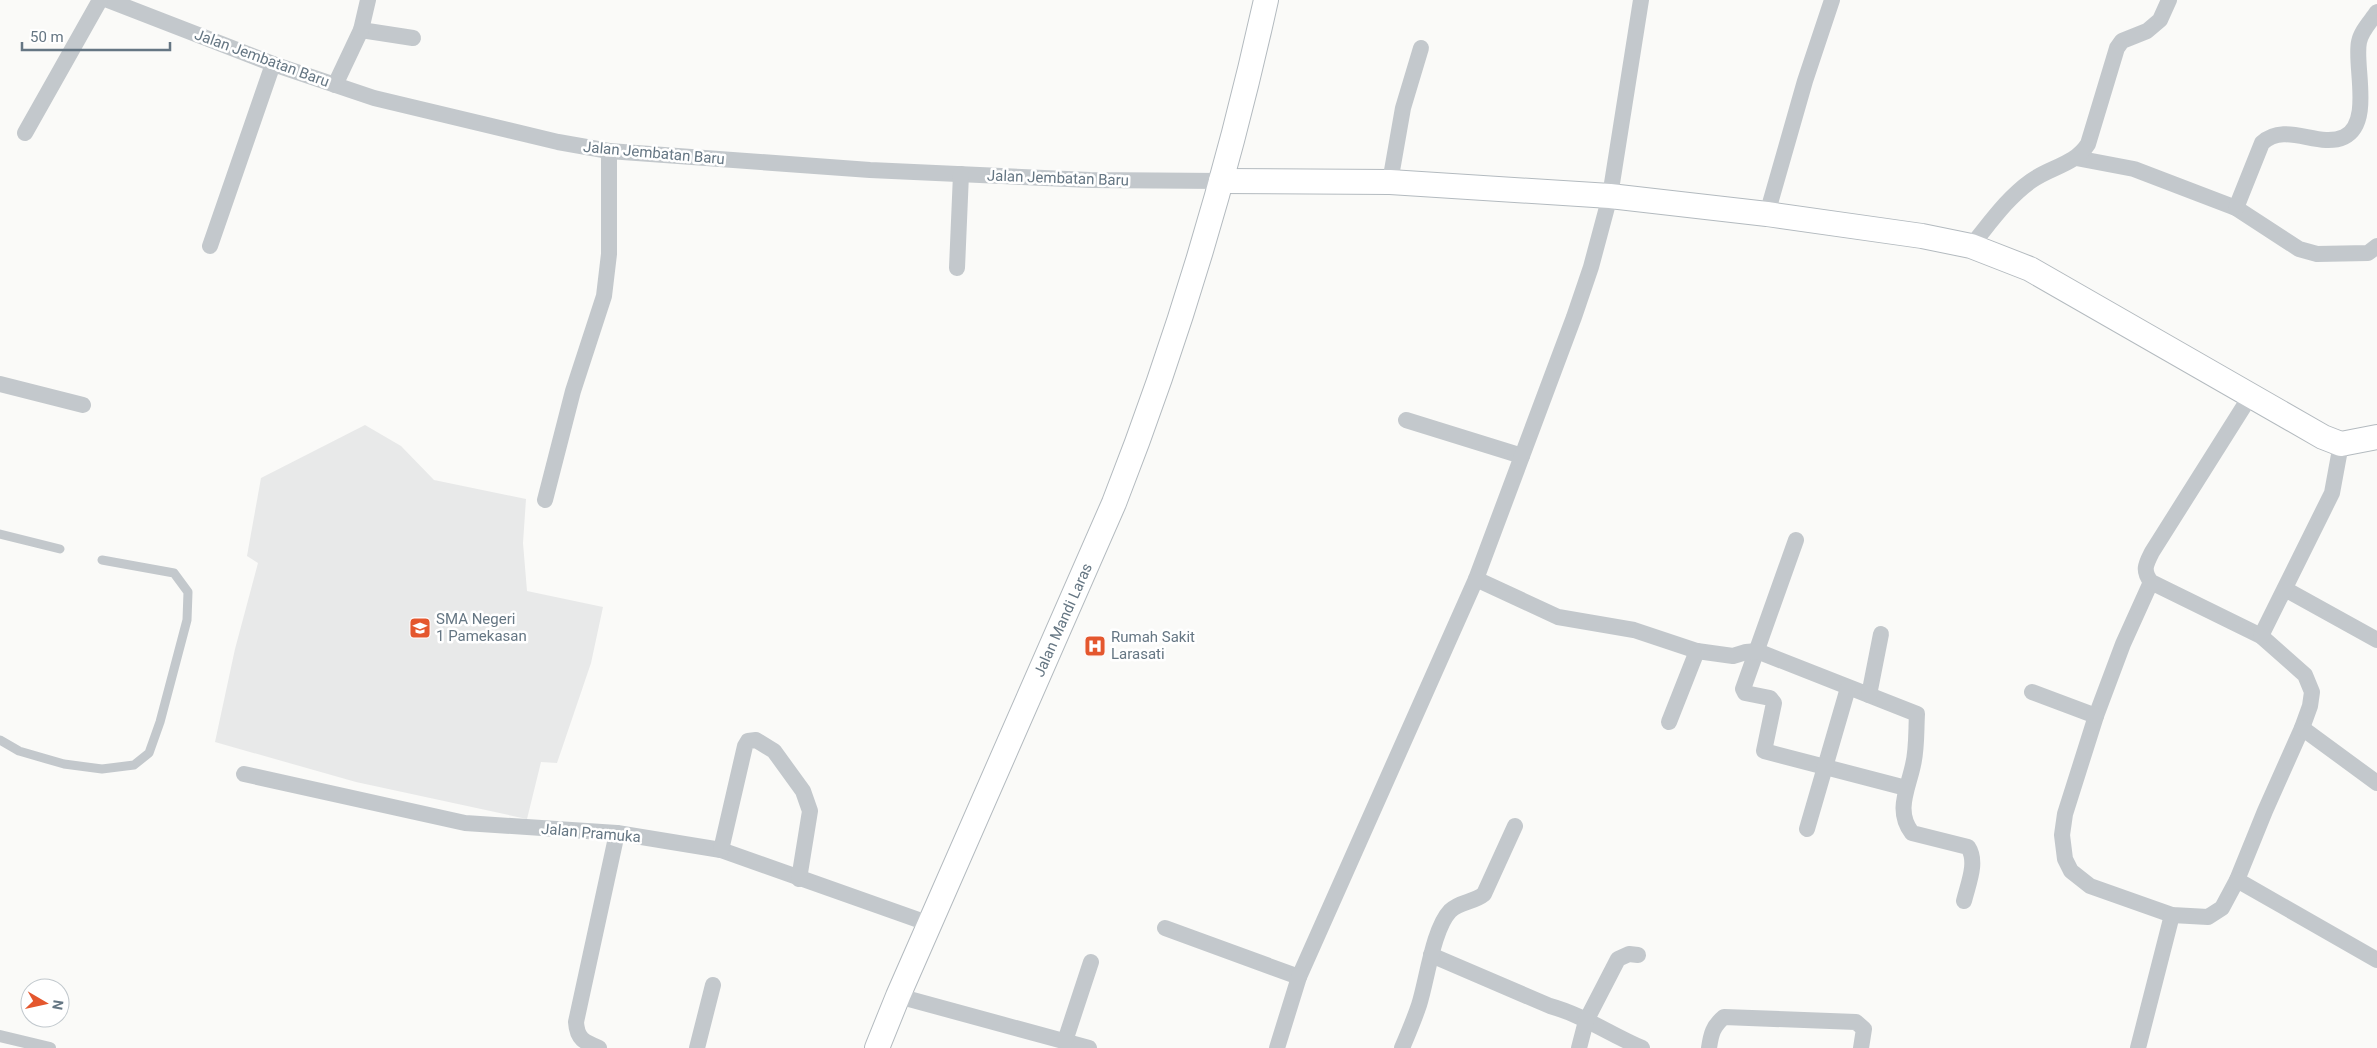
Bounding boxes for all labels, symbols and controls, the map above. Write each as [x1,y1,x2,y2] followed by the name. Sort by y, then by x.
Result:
[22,20,170,52] scale bar
[192,25,332,91] street label: Jalan Jembatan Baru
[30,28,64,46] text: 50 m
[582,138,726,168] street label: Jalan Jembatan Baru
[987,167,1129,189] street label: Jalan Jembatan Baru
[1030,560,1096,680] street label: Jalan Mandi Laras
[436,610,527,645] place label: SMA Negeri 1 Pamekasan
[408,616,432,640] school or university icon: SMA Negeri 1 Pamekasan
[1111,628,1195,663] place label: Rumah Sakit Larasati
[1083,634,1107,658] hospital icon: Rumah Sakit Larasati
[540,820,642,846] street label: Jalan Pramuka
[20,978,70,1028] north arrow
[49,999,67,1011] text: N

